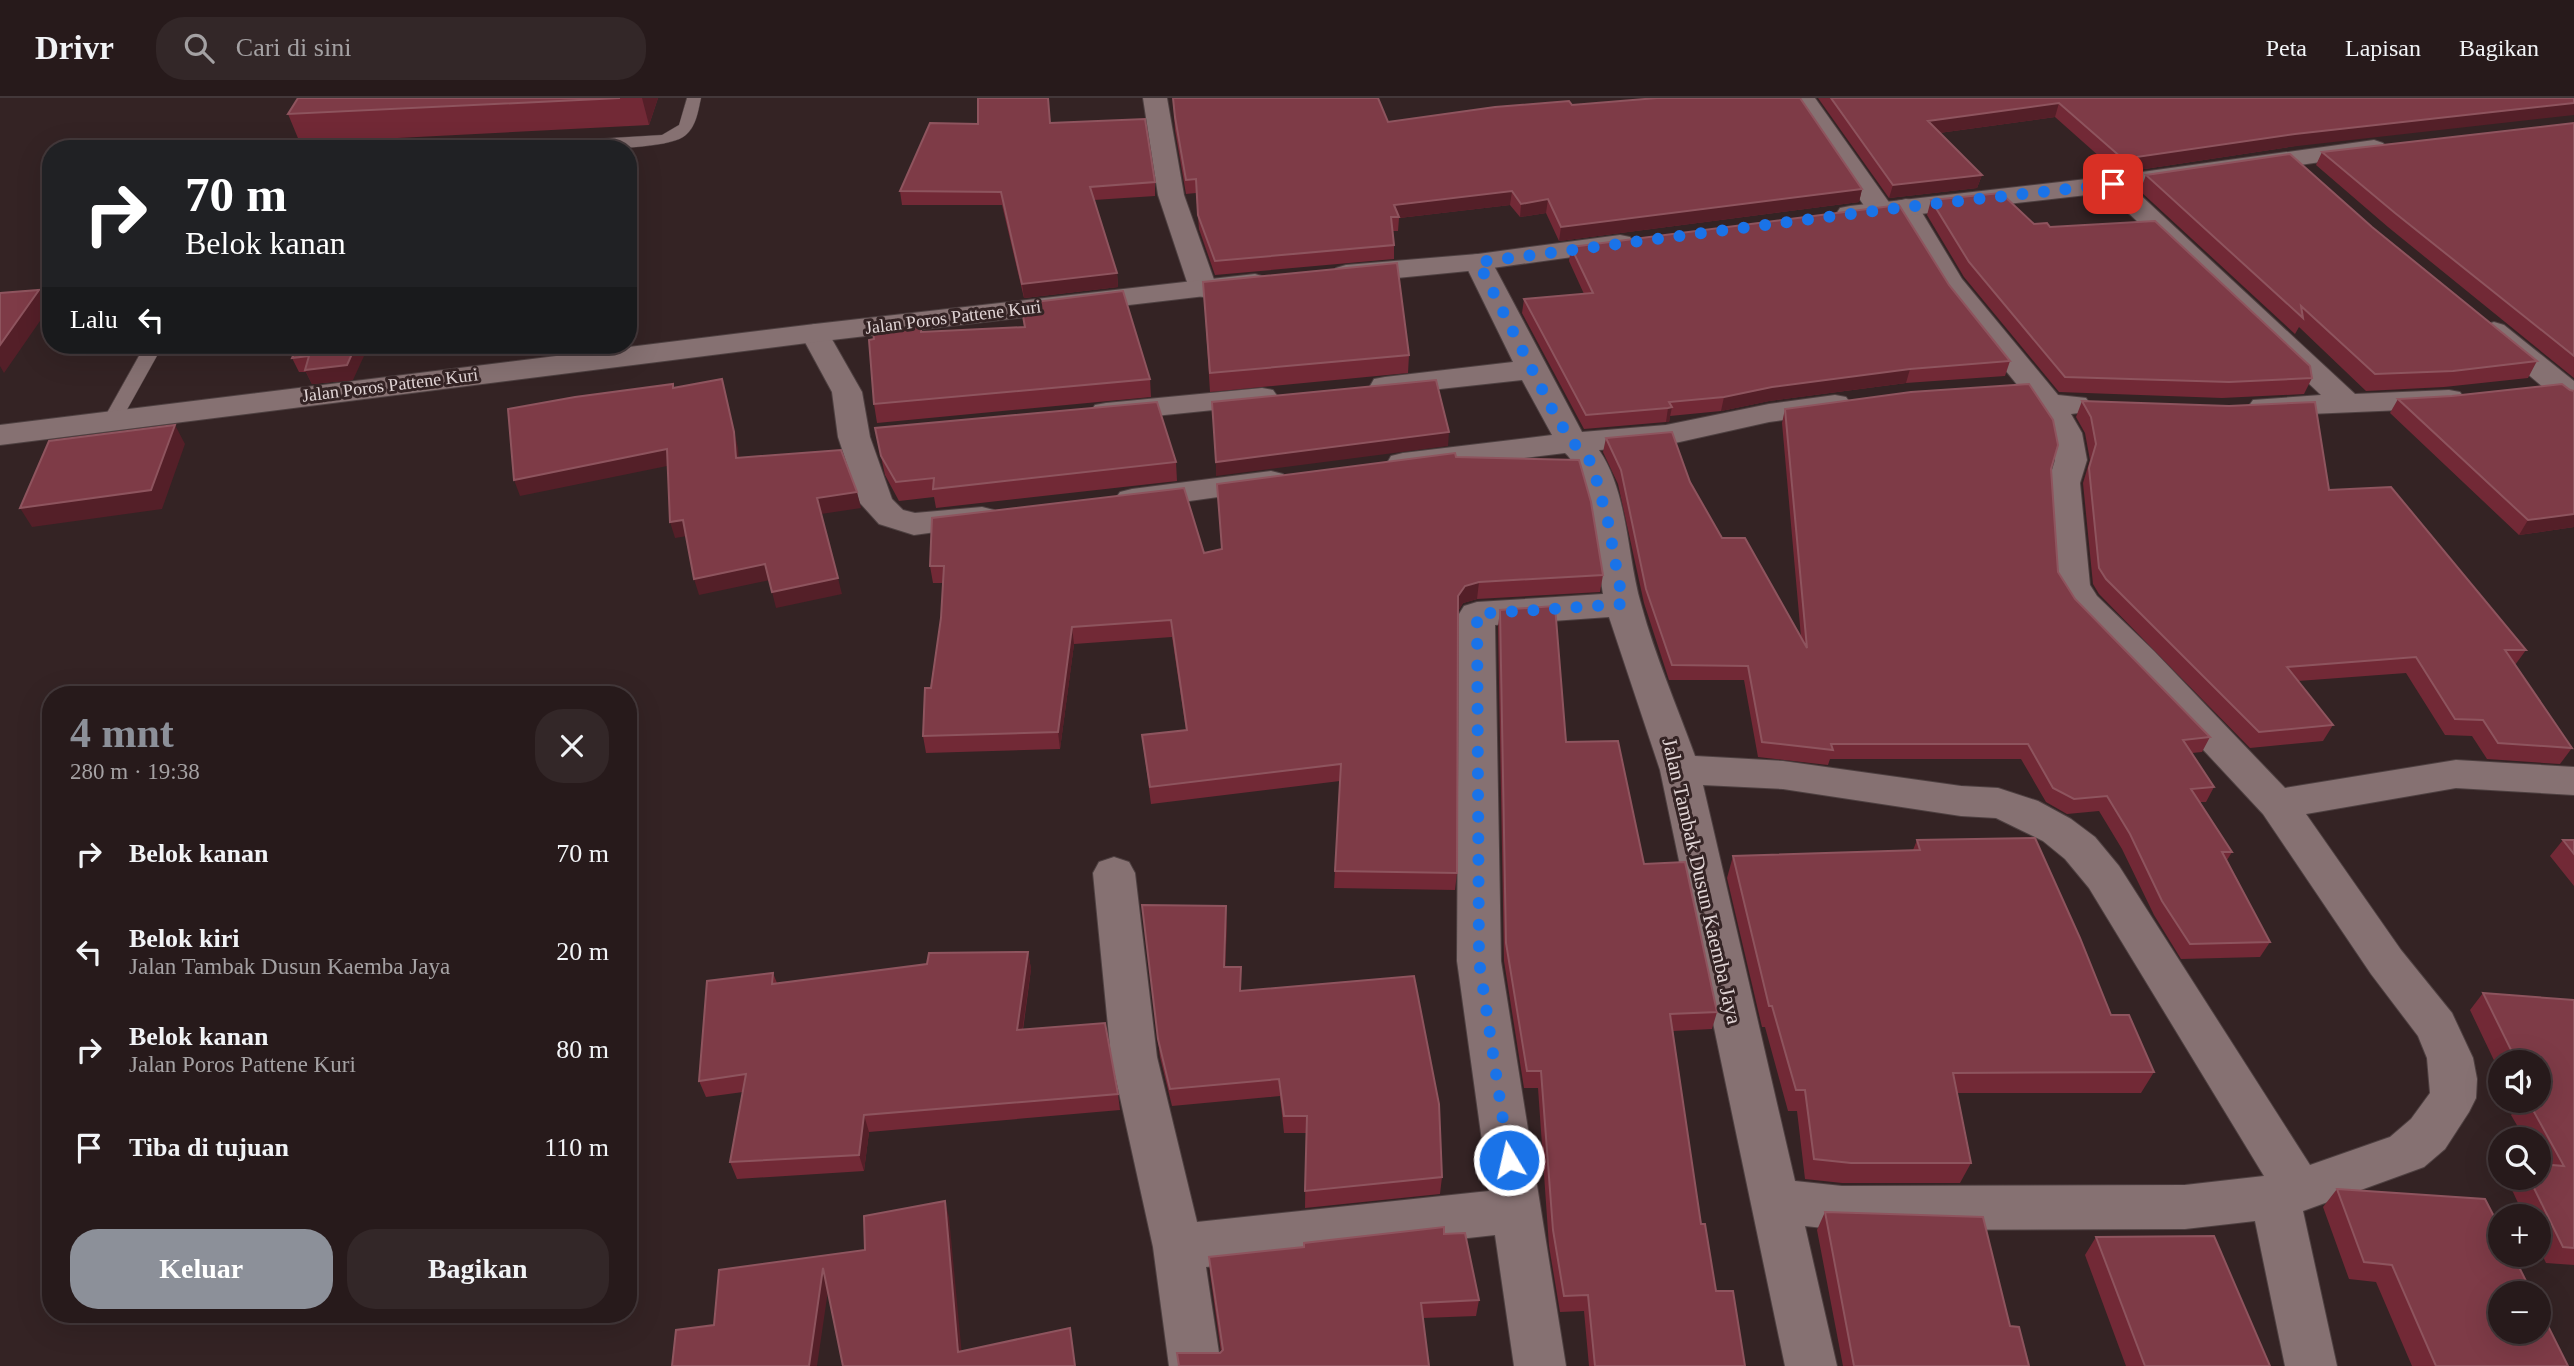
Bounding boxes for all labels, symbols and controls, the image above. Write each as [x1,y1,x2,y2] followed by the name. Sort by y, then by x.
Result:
[156,17,646,80] search box
[180,29,218,67] icon: search
[35,30,114,66] text: Drivr
[236,33,351,62] text: Cari di sini
[2266,35,2307,61] text: Peta
[2345,35,2421,61] text: Lapisan
[2459,35,2539,61] text: Bagikan
[2083,154,2143,214] pin
[2094,165,2132,203] icon: arrive
[185,167,287,222] text: 70 m
[70,168,161,259] icon: right
[185,225,346,261] text: Belok kanan
[864,296,1042,338] street label: Jalan Poros Pattene Kuri
[132,301,170,339] icon: left
[70,305,118,334] text: Lalu
[301,364,479,406] street label: Jalan Poros Pattene Kuri
[535,709,609,783] button: close
[70,710,174,756] text: 4 mnt
[1657,735,1747,1027] street label: Jalan Tambak Dusun Kaemba Jaya
[70,759,200,784] text: 280 m · 19:38
[70,835,108,873] icon: right
[129,839,268,868] text: Belok kanan
[556,839,609,868] text: 70 m
[129,924,240,953] text: Belok kiri
[70,933,108,971] icon: left
[556,937,609,966] text: 20 m
[129,954,450,979] text: Jalan Tambak Dusun Kaemba Jaya
[129,1022,268,1051] text: Belok kanan
[70,1031,108,1069] icon: right
[556,1035,609,1064] text: 80 m
[2488,1050,2551,1344] map controls
[2488,1050,2551,1113] button: sound
[129,1052,356,1077] text: Jalan Poros Pattene Kuri
[1472,1123,1546,1197] position arrow
[2488,1127,2551,1190] button: search
[70,1129,108,1167] icon: arrive
[129,1133,289,1162] text: Tiba di tujuan
[544,1133,609,1162] text: 110 m
[2488,1204,2551,1267] button: +
[70,1229,333,1309] button: Keluar
[347,1229,609,1309] button: Bagikan
[2488,1281,2551,1344] button: −

